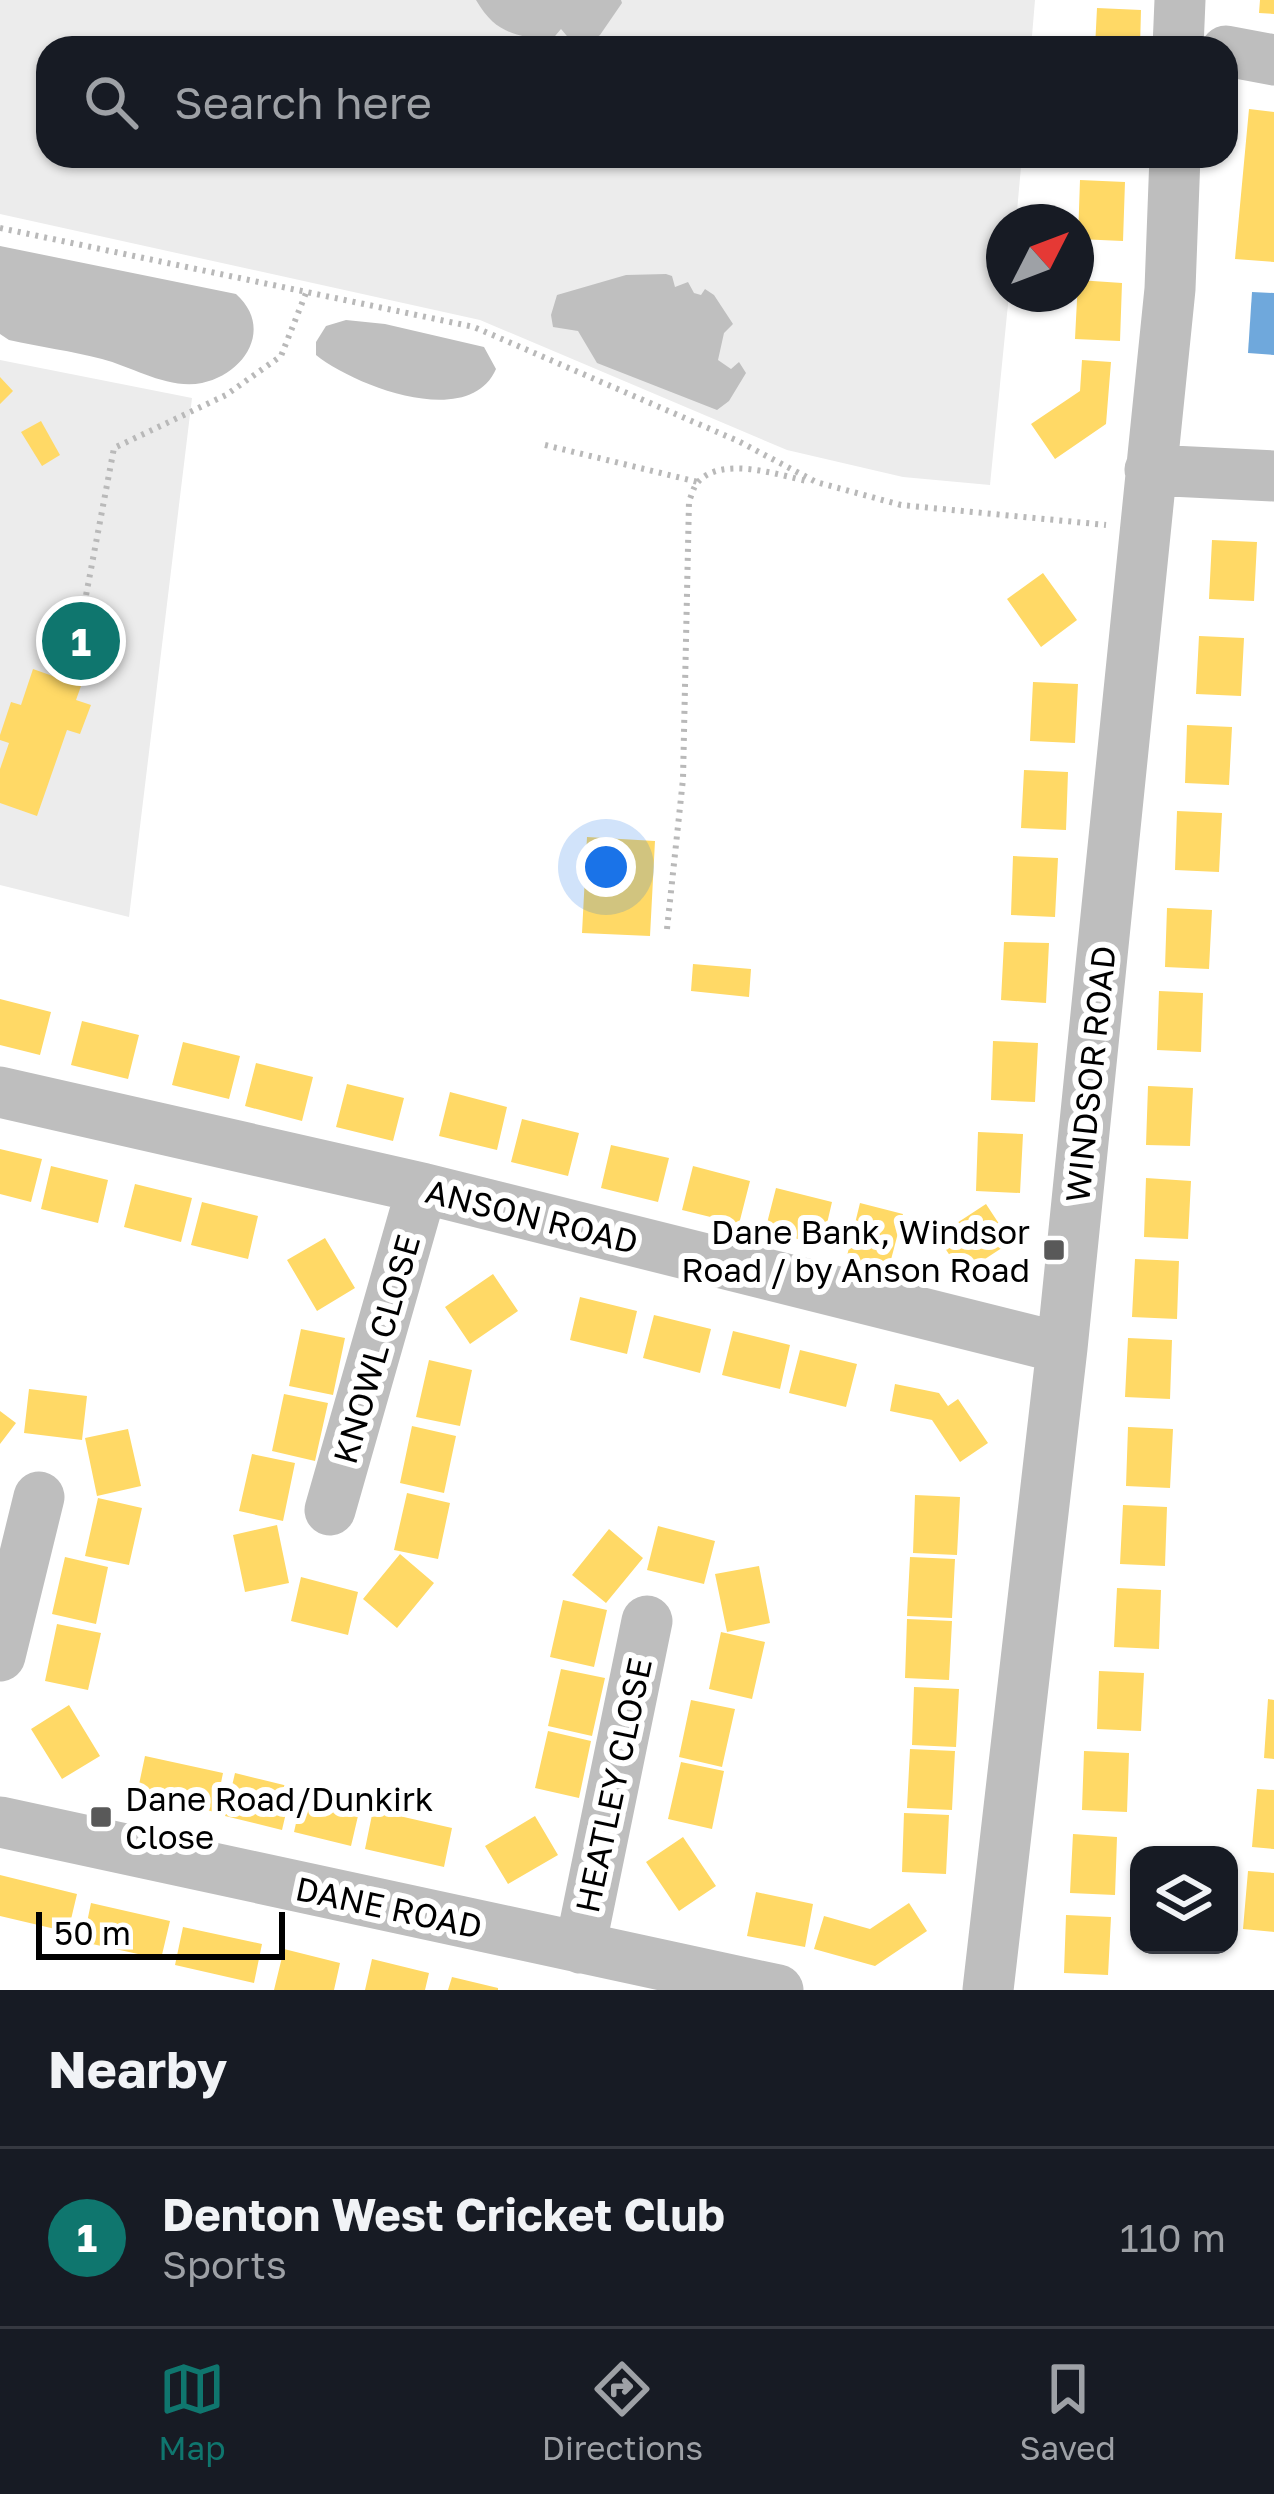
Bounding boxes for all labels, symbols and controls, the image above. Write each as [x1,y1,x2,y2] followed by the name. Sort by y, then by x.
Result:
[36,36,1238,168] search box
[78,69,144,135] icon: search
[174,75,432,129] text: Search here
[986,204,1094,312] north arrow
[42,596,120,686] pin: 1
[576,837,636,897] your location
[1057,944,1123,1204] street label: WINDSOR ROAD
[422,1171,642,1261] street label: ANSON ROAD
[681,1212,1030,1289] place label: Dane Bank, Windsor Road / by Anson Road
[325,1230,427,1468] street label: KNOWL CLOSE
[1041,1237,1067,1263] marker: Dane Bank, Windsor Road / by Anson Road
[567,1654,659,1916] street label: HEATLEY CLOSE
[125,1779,433,1856] place label: Dane Road/Dunkirk Close
[88,1804,114,1830] marker: Dane Road/Dunkirk Close
[1130,1846,1238,1954] map controls
[1130,1846,1238,1954] button: layers
[292,1868,486,1946] street label: DANE ROAD
[36,1906,285,1959] scale bar
[54,1913,131,1952] text: 50 m
[48,2038,227,2099] text: Nearby
[162,2187,725,2241] text: Denton West Cricket Club
[77,2214,97,2261] text: 1
[1120,2214,1226,2261] text: 110 m
[162,2241,287,2288] text: Sports
[158,2356,226,2467] tab: Map
[542,2356,703,2467] tab: Directions
[1019,2356,1116,2467] tab: Saved

